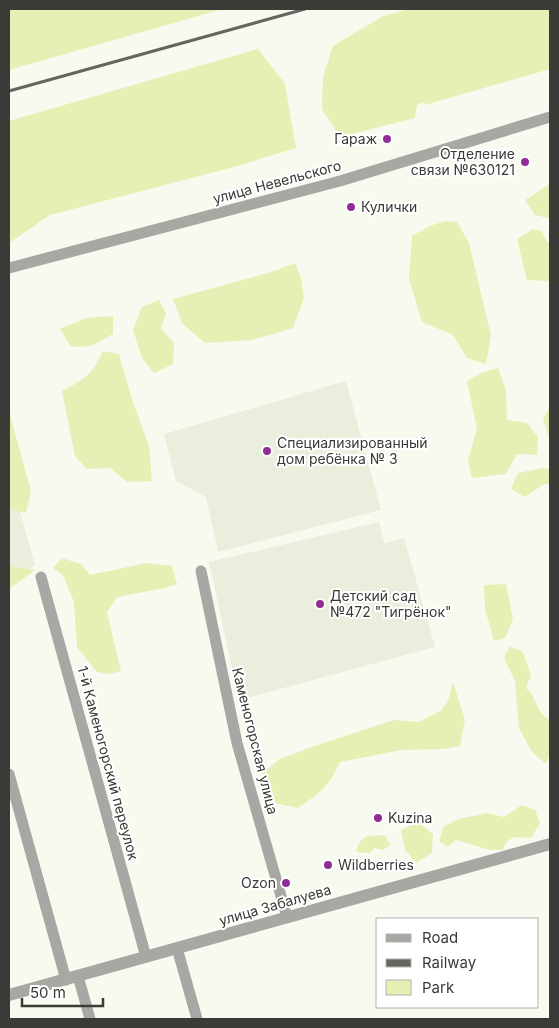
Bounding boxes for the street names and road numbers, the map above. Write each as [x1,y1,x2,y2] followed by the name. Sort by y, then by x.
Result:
[211,156,343,207] street label: улица Невельского
[74,664,143,862] street label: 1-й Каменогорский переулок
[229,666,282,816] street label: Каменогорская улица
[217,880,333,929] street label: улица Забалуева

